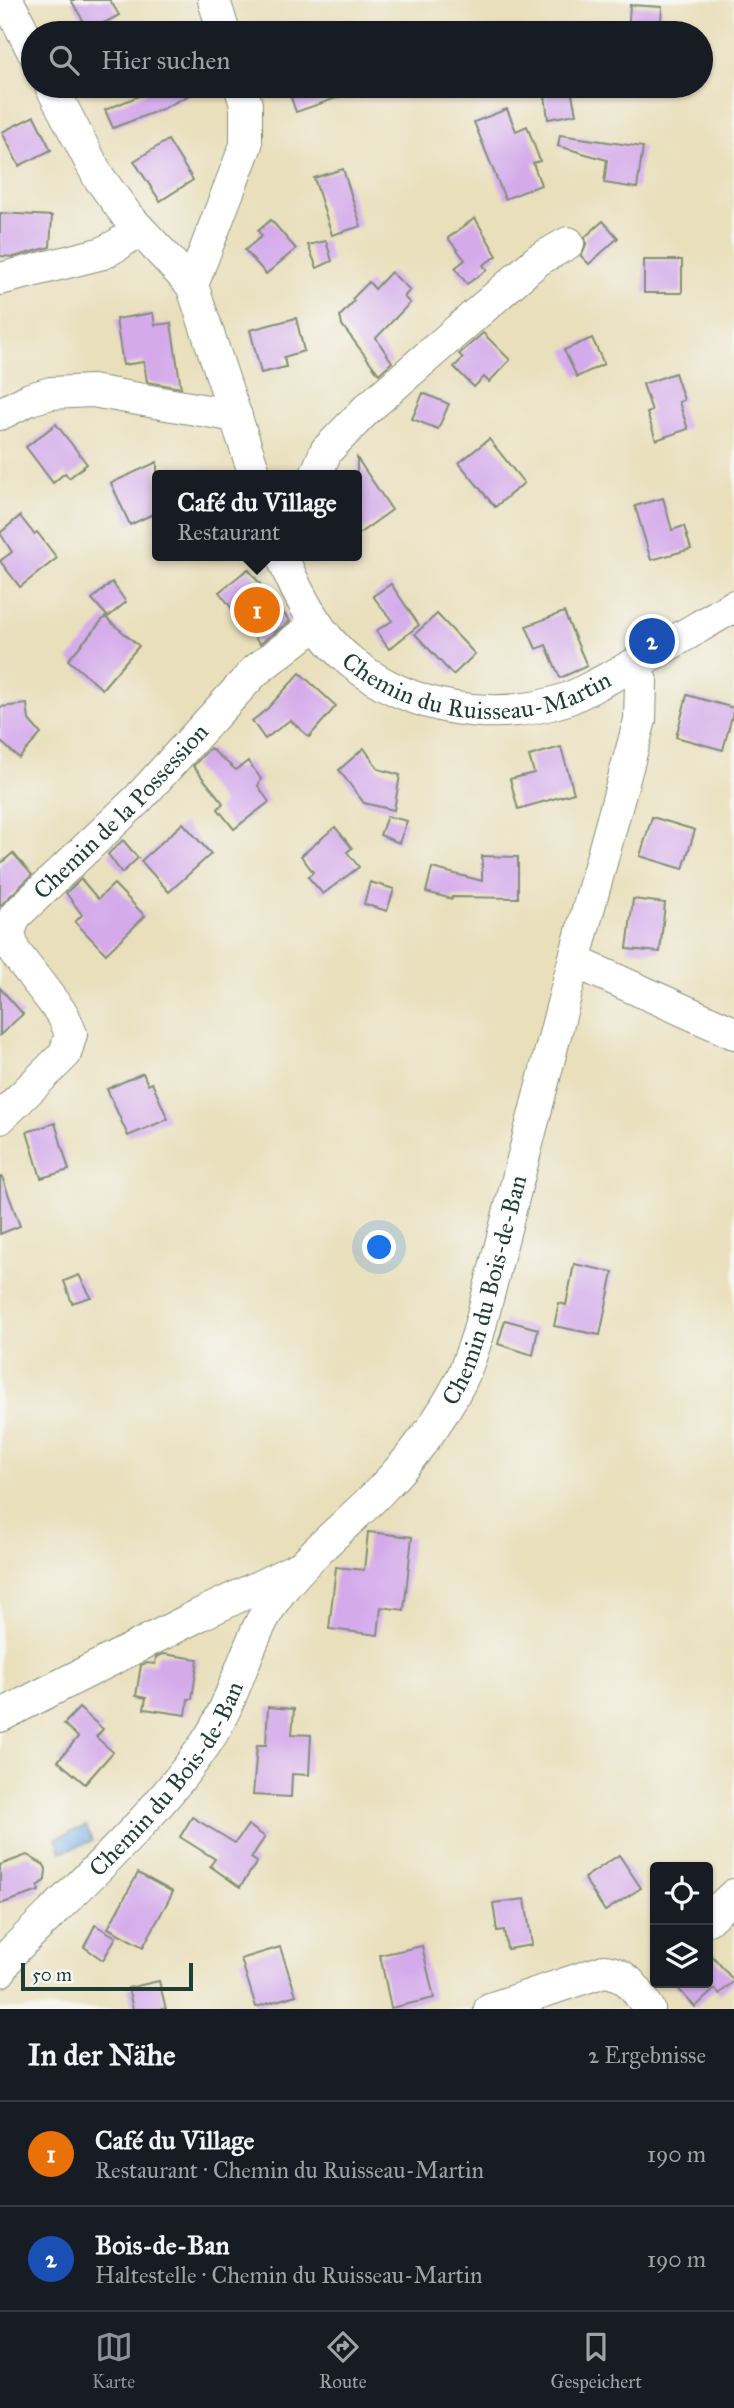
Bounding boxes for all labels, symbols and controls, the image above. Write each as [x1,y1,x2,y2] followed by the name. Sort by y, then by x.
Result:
[21,21,713,98] search box
[45,41,83,79] icon: search
[101,44,230,76] text: Hier suchen
[152,470,362,561] popup
[177,486,337,518] text: Café du Village
[177,518,280,546] text: Restaurant
[234,584,280,636] pin: 1
[629,615,675,667] pin: 2
[336,646,616,726] street label: Chemin du Ruisseau-Martin
[27,717,215,905] street label: Chemin de la Possession
[435,1172,533,1410] street label: Chemin du Bois-de-Ban
[362,1230,396,1264] your location
[83,1677,250,1883] street label: Chemin du Bois-de-Ban
[650,1862,713,1988] map controls
[650,1862,713,1925] button: locate
[650,1925,713,1988] button: layers
[21,1960,192,1992] scale bar
[32,1963,72,1986] text: 50 m
[28,2037,176,2073] text: In der Nähe
[588,2041,706,2069] text: 2 Ergebnisse
[95,2124,254,2156] text: Café du Village
[46,2140,56,2168] text: 1
[647,2140,706,2168] text: 190 m
[95,2156,484,2184] text: Restaurant · Chemin du Ruisseau-Martin
[95,2229,230,2261] text: Bois-de-Ban
[45,2245,57,2273] text: 2
[647,2245,706,2273] text: 190 m
[95,2261,483,2289] text: Haltestelle · Chemin du Ruisseau-Martin
[92,2328,135,2393] tab: Karte
[319,2328,367,2393] tab: Route
[551,2328,642,2393] tab: Gespeichert

